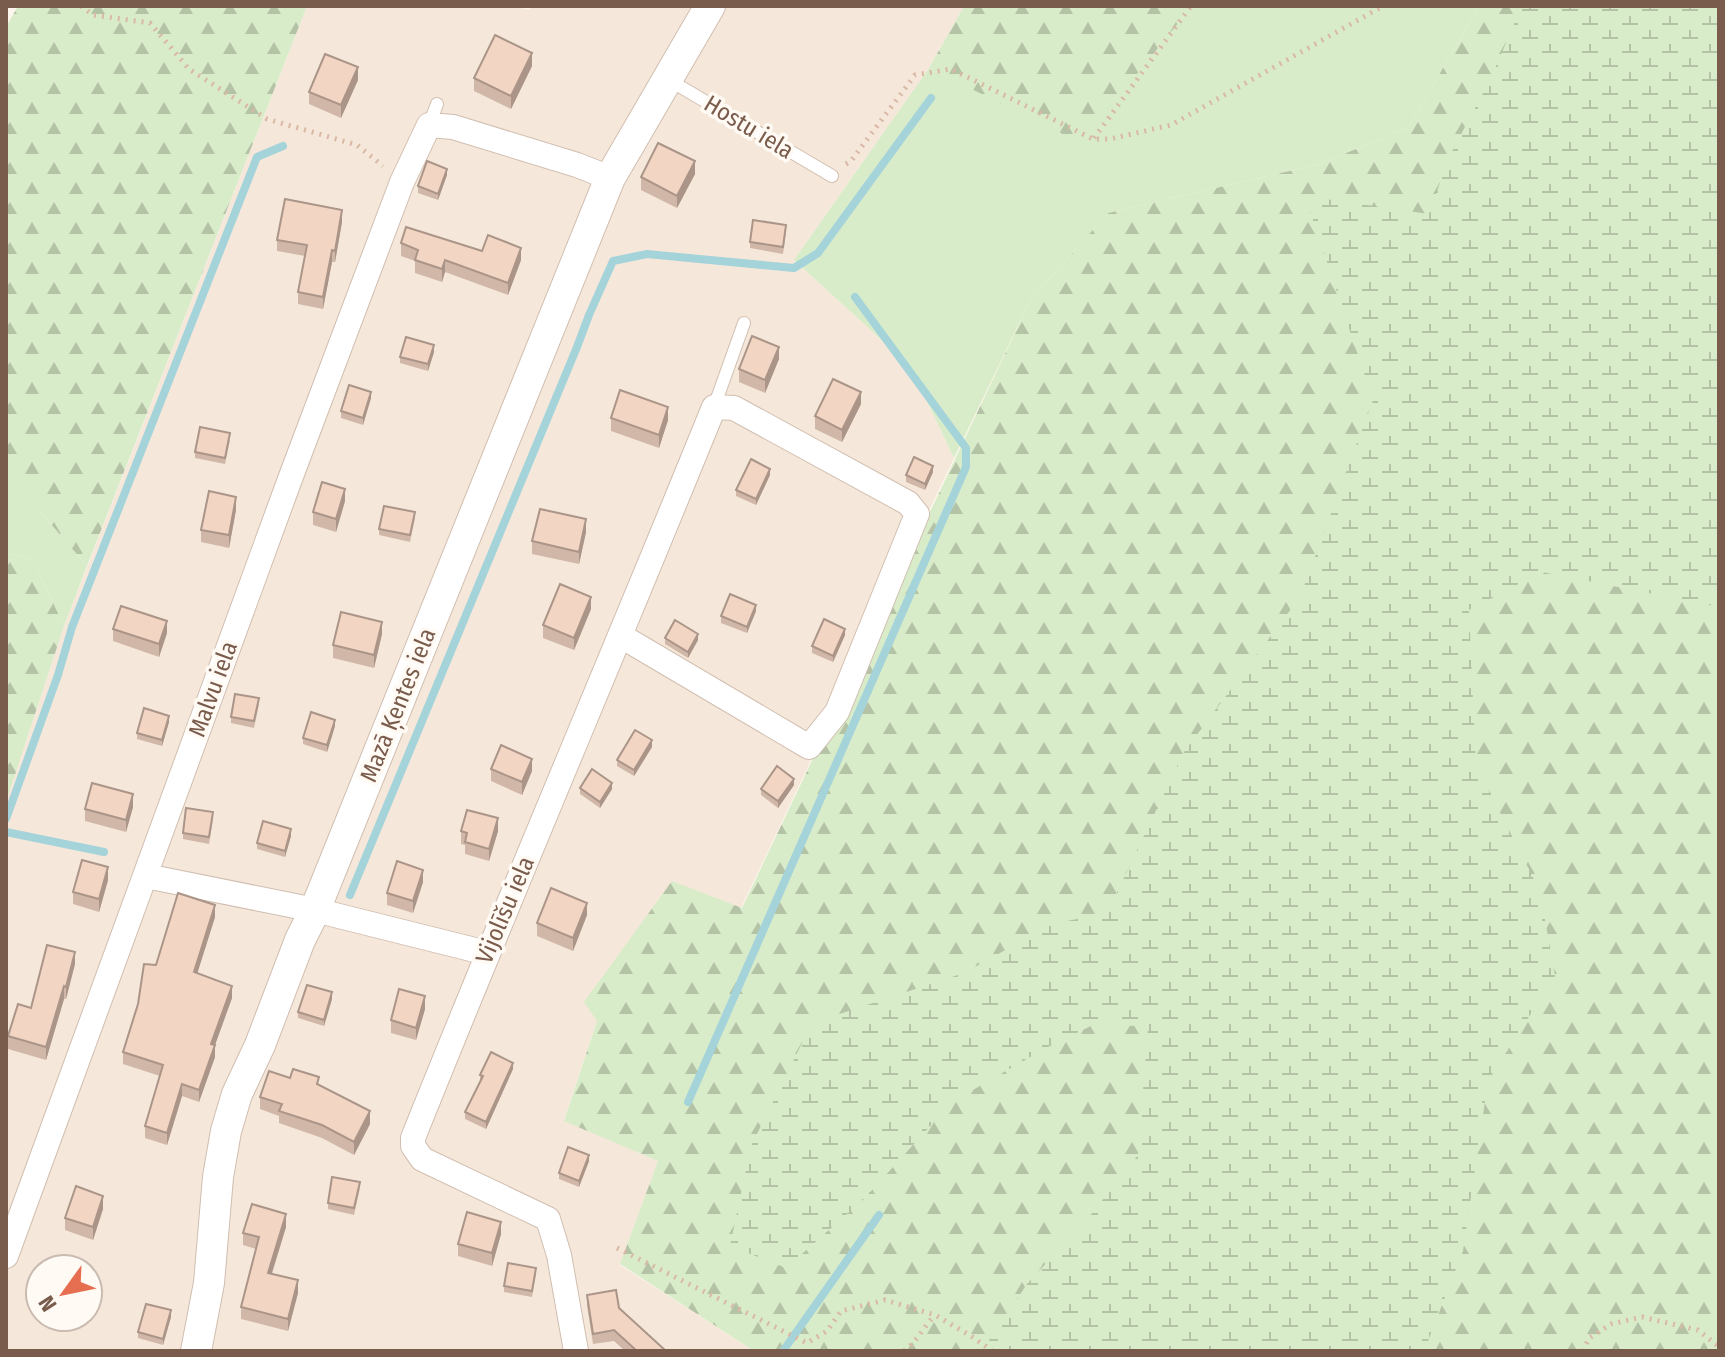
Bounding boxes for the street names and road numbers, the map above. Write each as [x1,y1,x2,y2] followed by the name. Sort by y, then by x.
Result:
[699,89,799,165] street label: Hostu iela
[354,624,443,787] street label: Mazā Ķentes iela
[183,637,243,741] street label: Malvu iela
[470,852,540,968] street label: Vijolīšu iela

